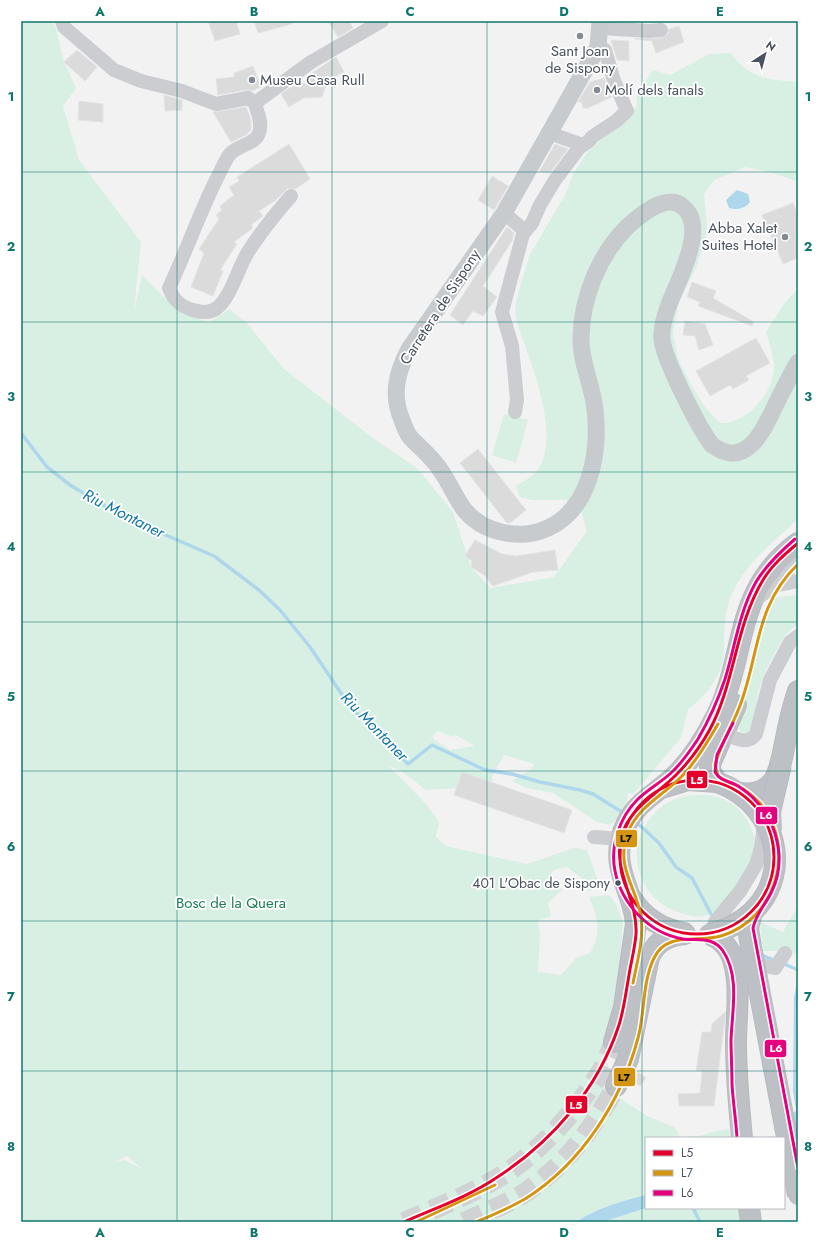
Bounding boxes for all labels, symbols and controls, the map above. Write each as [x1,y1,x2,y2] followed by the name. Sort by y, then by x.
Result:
[94,2,105,21] text: A
[250,2,259,21] text: B
[405,2,415,21] text: C
[559,2,569,21] text: D
[716,2,724,21] text: E
[575,31,585,41] marker: Sant Joan de Sispony
[745,34,785,74] north arrow
[763,37,779,55] text: N
[545,40,615,79] place label: Sant Joan de Sispony
[260,69,365,91] place label: Museu Casa Rull
[247,75,257,85] marker: Museu Casa Rull
[605,79,704,101] place label: Molí dels fanals
[592,85,602,95] marker: Molí dels fanals
[8,87,14,106] text: 1
[805,87,811,106] text: 1
[701,217,777,256] place label: Abba Xalet Suites Hotel
[780,232,790,242] marker: Abba Xalet Suites Hotel
[7,237,15,256] text: 2
[804,237,812,256] text: 2
[394,245,486,369] street label: Carretera de Sispony
[7,387,15,406] text: 3
[804,387,812,406] text: 3
[79,483,170,545] water label: Riu Montaner
[6,537,16,556] text: 4
[803,537,813,556] text: 4
[335,686,415,768] water label: Riu Montaner
[7,687,15,706] text: 5
[804,687,812,706] text: 5
[686,770,708,789] line badge: L5
[691,772,703,788] text: L5
[755,806,778,825] line badge: L6
[759,807,773,823] text: L6
[615,829,638,848] line badge: L7
[620,830,633,846] text: L7
[7,837,16,856] text: 6
[804,837,813,856] text: 6
[472,873,611,893] place label: 401 L'Obac de Sispony
[613,878,623,888] marker: 401 L'Obac de Sispony
[176,892,286,914] park label: Bosc de la Quera
[7,987,15,1006] text: 7
[804,987,812,1006] text: 7
[764,1039,787,1058] line badge: L6
[769,1040,783,1056] text: L6
[613,1067,636,1087] line badge: L7
[618,1069,631,1085] text: L7
[565,1095,588,1114] line badge: L5
[570,1097,582,1113] text: L5
[7,1137,15,1156] text: 8
[645,1137,785,1209] legend
[804,1137,812,1156] text: 8
[681,1144,693,1162] text: L5
[681,1164,693,1182] text: L7
[681,1184,693,1202] text: L6
[94,1223,105,1242] text: A
[250,1223,259,1242] text: B
[405,1223,415,1242] text: C
[559,1223,569,1242] text: D
[716,1223,724,1242] text: E

